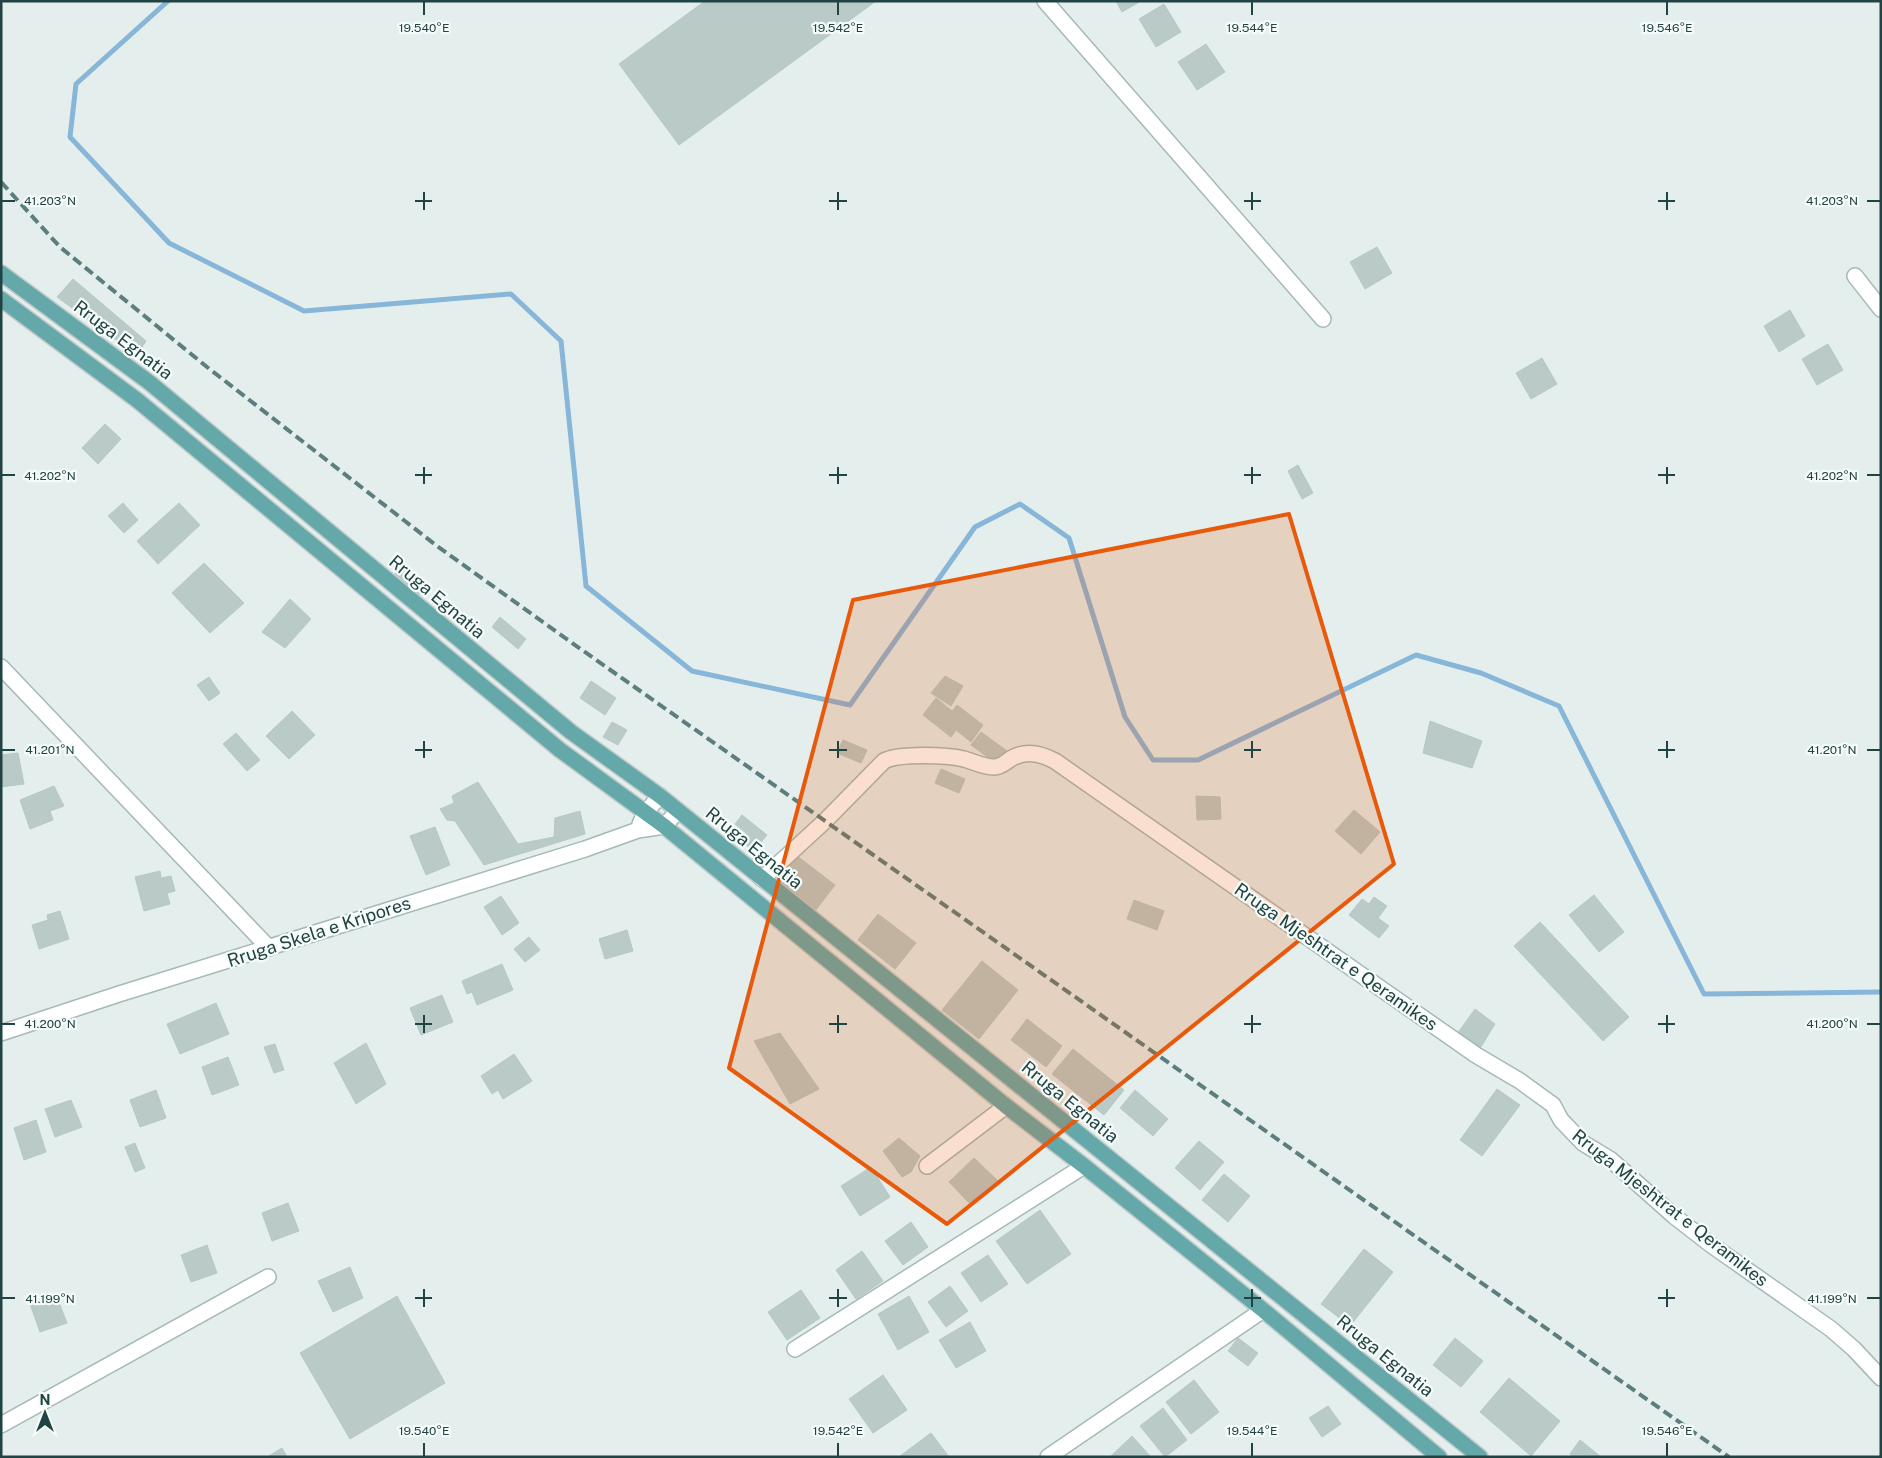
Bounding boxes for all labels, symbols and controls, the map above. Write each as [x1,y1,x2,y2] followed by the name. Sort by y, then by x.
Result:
[399,21,449,35] text: 19.540°E
[813,21,863,35] text: 19.542°E
[1227,21,1277,35] text: 19.544°E
[1642,21,1692,35] text: 19.546°E
[24,194,76,208] text: 41.203°N
[1806,194,1858,208] text: 41.203°N
[70,296,177,384] street label: Rruga Egnatia
[24,469,76,483] text: 41.202°N
[1806,469,1858,483] text: 41.202°N
[385,551,489,643] street label: Rruga Egnatia
[25,743,75,757] text: 41.201°N
[1807,743,1857,757] text: 41.201°N
[702,802,807,893] street label: Rruga Egnatia
[1231,878,1442,1035] street label: Rruga Mjeshtrat e Qeramikes
[225,892,413,971] street label: Rruga Skela e Kripores
[24,1017,76,1031] text: 41.200°N
[1806,1017,1858,1031] text: 41.200°N
[1018,1056,1123,1147] street label: Rruga Egnatia
[1568,1125,1772,1291] street label: Rruga Mjeshtrat e Qeramikes
[25,1292,75,1306] text: 41.199°N
[1807,1292,1857,1306] text: 41.199°N
[1333,1310,1438,1401] street label: Rruga Egnatia
[20,1388,70,1438] north arrow
[40,1392,50,1408] text: N
[399,1424,449,1438] text: 19.540°E
[813,1424,863,1438] text: 19.542°E
[1227,1424,1277,1438] text: 19.544°E
[1642,1424,1692,1438] text: 19.546°E

